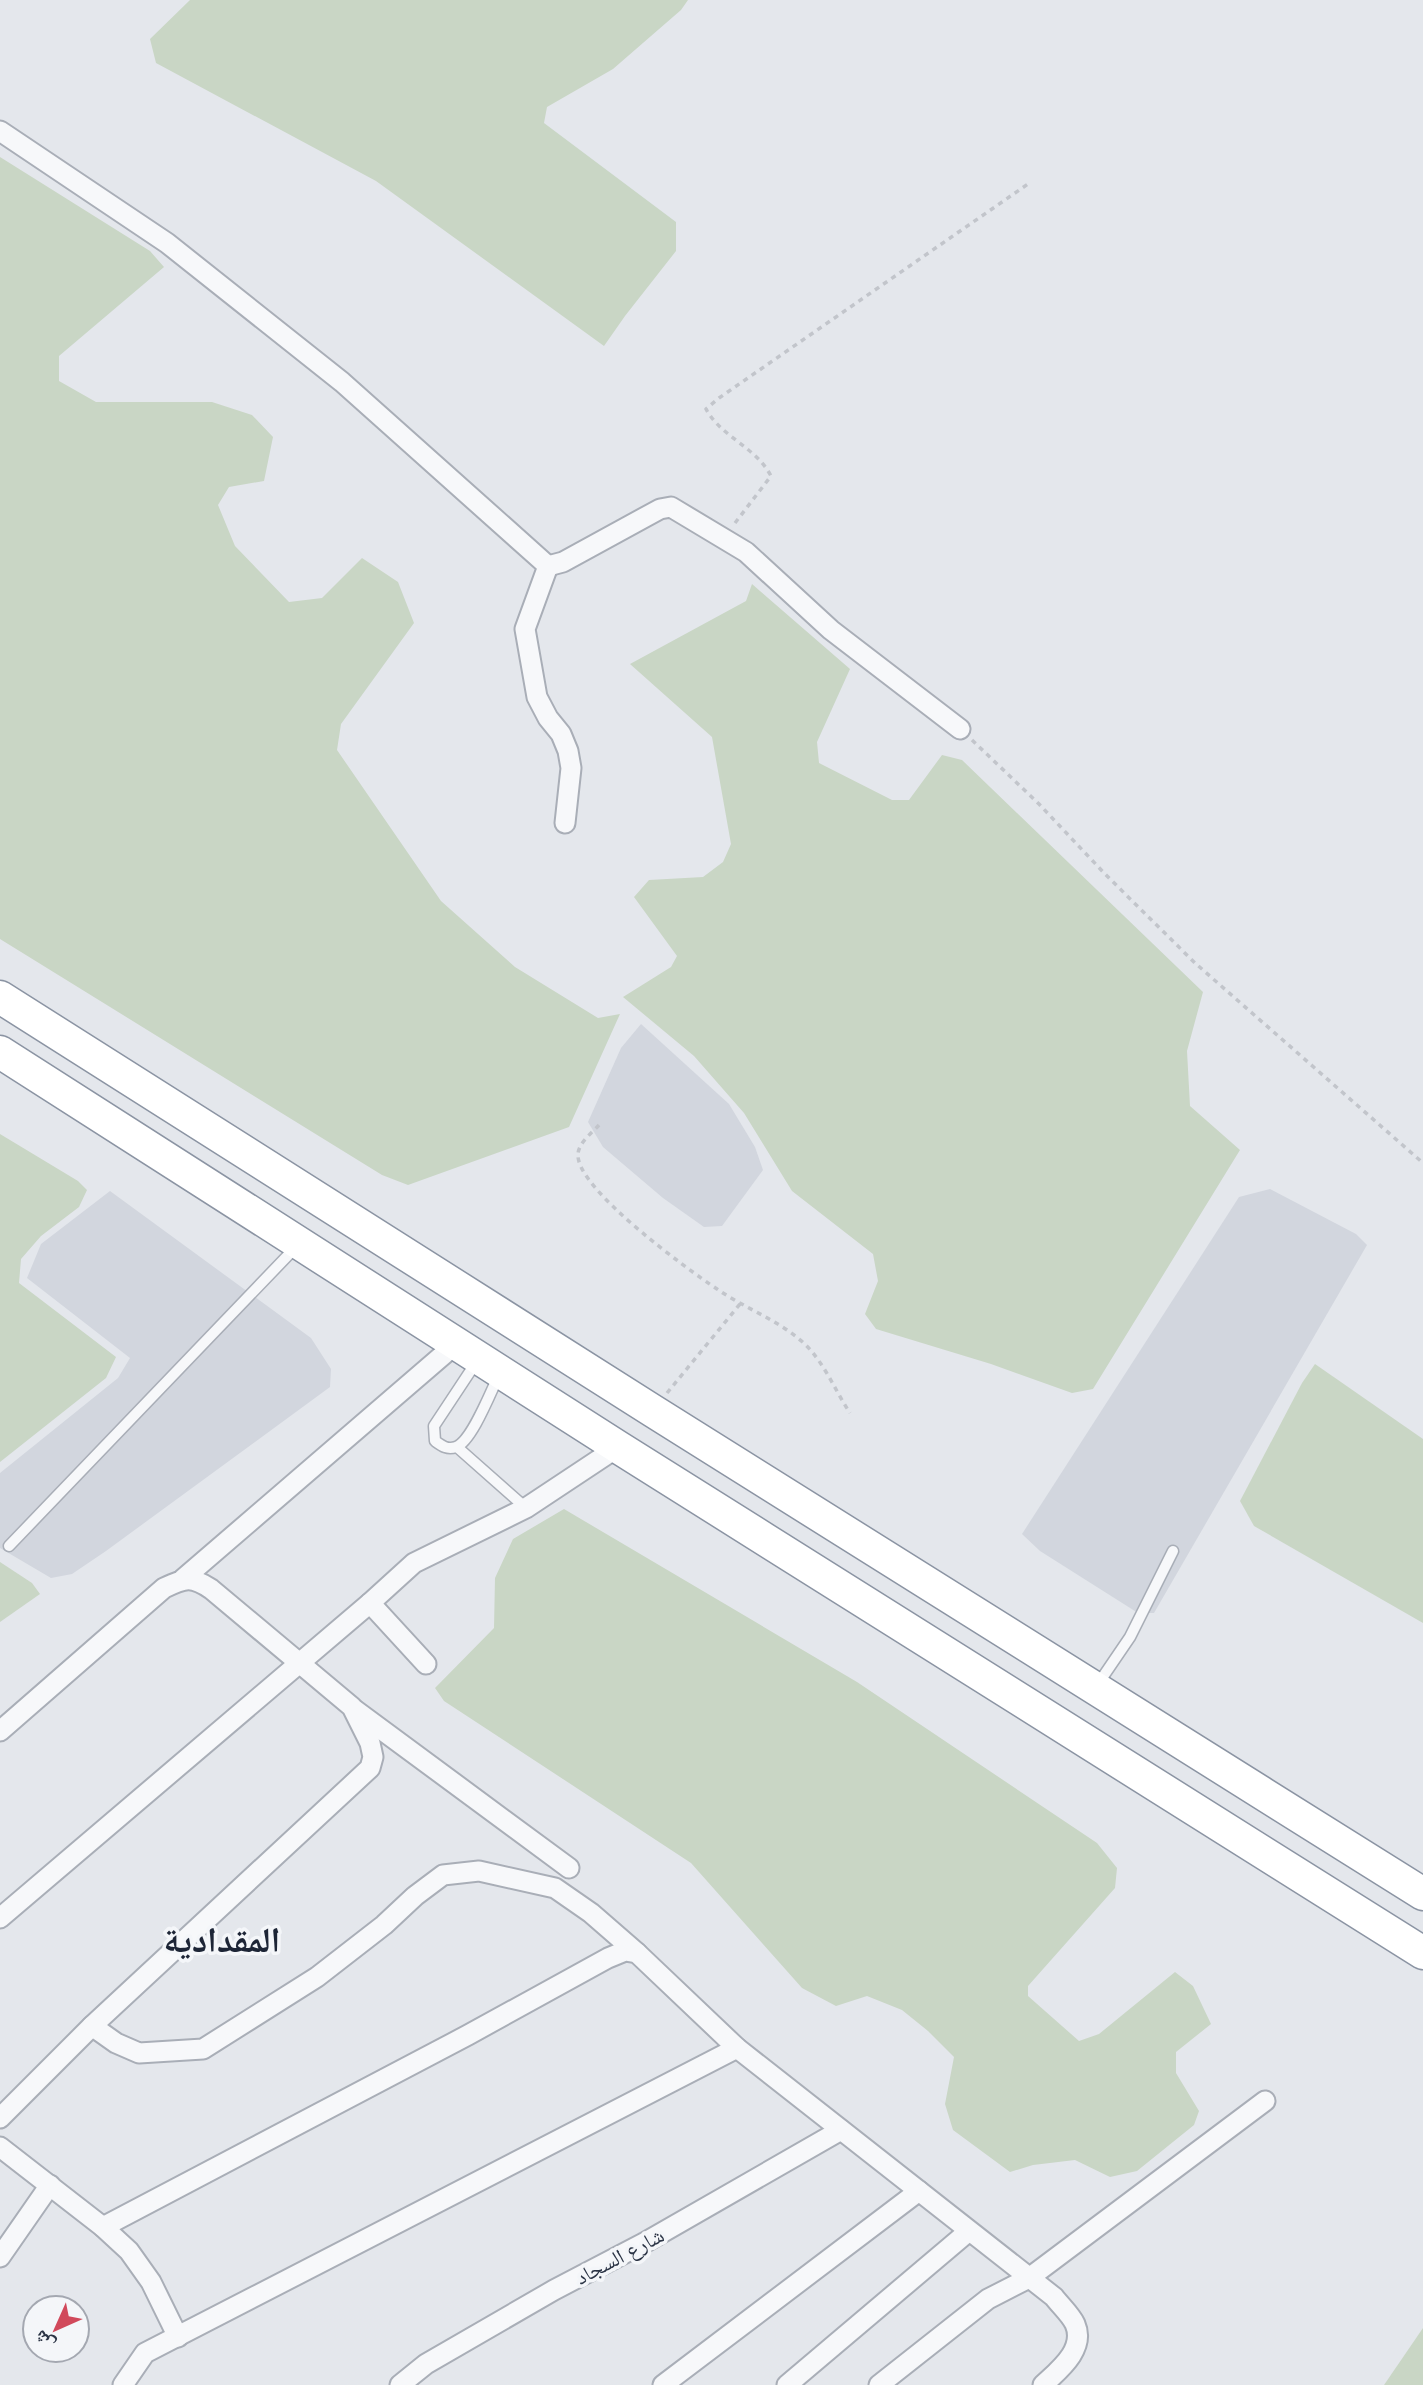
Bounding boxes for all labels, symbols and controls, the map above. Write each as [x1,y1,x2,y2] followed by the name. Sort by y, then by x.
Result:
[164,1917,280,1960] district label: المقدادیة
[570,2221,668,2290] street label: شارع السجاد
[21,2294,91,2364] north arrow
[28,2325,60,2357] text: ش

